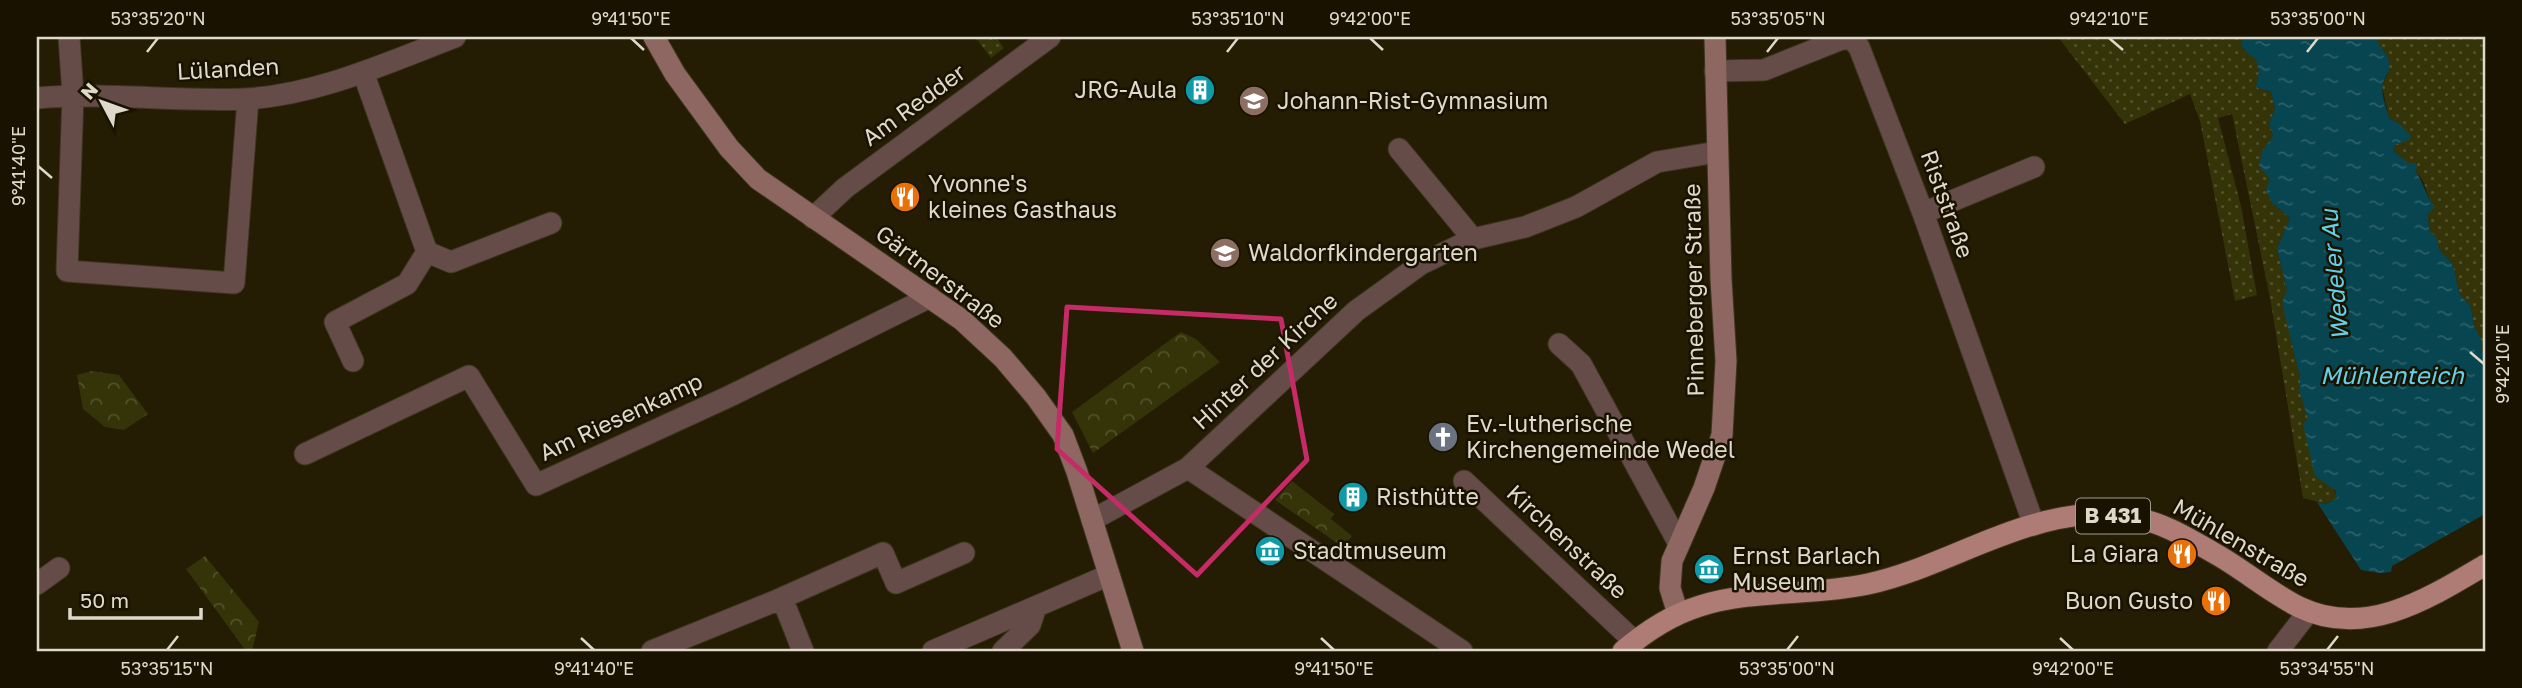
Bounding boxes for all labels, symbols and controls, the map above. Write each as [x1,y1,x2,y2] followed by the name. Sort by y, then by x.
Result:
[110,7,206,29] text: 53°35'20"N
[591,7,671,29] text: 9°41'50"E
[1191,7,1285,29] text: 53°35'10"N
[1329,7,1411,29] text: 9°42'00"E
[1730,7,1826,29] text: 53°35'05"N
[2069,7,2149,29] text: 9°42'10"E
[2270,7,2366,29] text: 53°35'00"N
[176,51,280,85] street label: Lülanden
[856,57,971,151] street label: Am Redder
[66,66,136,136] north arrow
[1183,73,1217,107] building icon: JRG-Aula
[1074,75,1177,103] place label: JRG-Aula
[75,78,102,104] text: N
[1237,84,1271,118] school or university icon: Johann-Rist-Gymnasium
[1277,86,1548,114] place label: Johann-Rist-Gymnasium
[7,126,29,206] text: 9°41'40"E
[1915,146,1980,262] street label: Riststraße
[928,169,1117,223] place label: Yvonne's kleines Gasthaus
[888,180,922,214] restaurant icon: Yvonne's kleines Gasthaus
[1677,183,1709,397] street label: Pinneberger Straße
[2313,207,2354,342] water label: Wedeler Au
[871,219,1011,334] street label: Gärtnerstraße
[1208,236,1242,270] school or university icon: Waldorfkindergarten
[1248,238,1478,266] place label: Waldorfkindergarten
[1186,286,1343,435] street label: Hinter der Kirche
[2491,324,2513,404] text: 9°42'10"E
[2320,360,2465,389] water label: Mühlenteich
[535,366,707,466] street label: Am Riesenkamp
[1466,409,1735,463] place label: Ev.-lutherische Kirchengemeinde Wedel
[1426,420,1460,454] church icon: Ev.-lutherische Kirchengemeinde Wedel
[1502,478,1634,604] street label: Kirchenstraße
[1336,480,1370,514] building icon: Risthütte
[1376,482,1479,510] place label: Risthütte
[2169,492,2314,592] street label: Mühlenstraße
[2076,498,2150,534] road number: B 431
[1253,534,1287,568] museum icon: Stadtmuseum
[1293,536,1447,564] place label: Stadtmuseum
[2165,537,2199,571] restaurant icon: La Giara
[2070,539,2159,567] place label: La Giara
[1732,541,1881,595] place label: Ernst Barlach Museum
[1692,552,1726,586] museum icon: Ernst Barlach Museum
[70,576,201,620] scale bar
[2199,584,2233,618] restaurant icon: Buon Gusto
[2065,586,2193,614] place label: Buon Gusto
[80,587,129,613] text: 50 m
[121,657,213,679] text: 53°35'15"N
[554,657,634,679] text: 9°41'40"E
[1294,657,1374,679] text: 9°41'50"E
[1739,657,1835,679] text: 53°35'00"N
[2032,657,2114,679] text: 9°42'00"E
[2279,657,2375,679] text: 53°34'55"N

